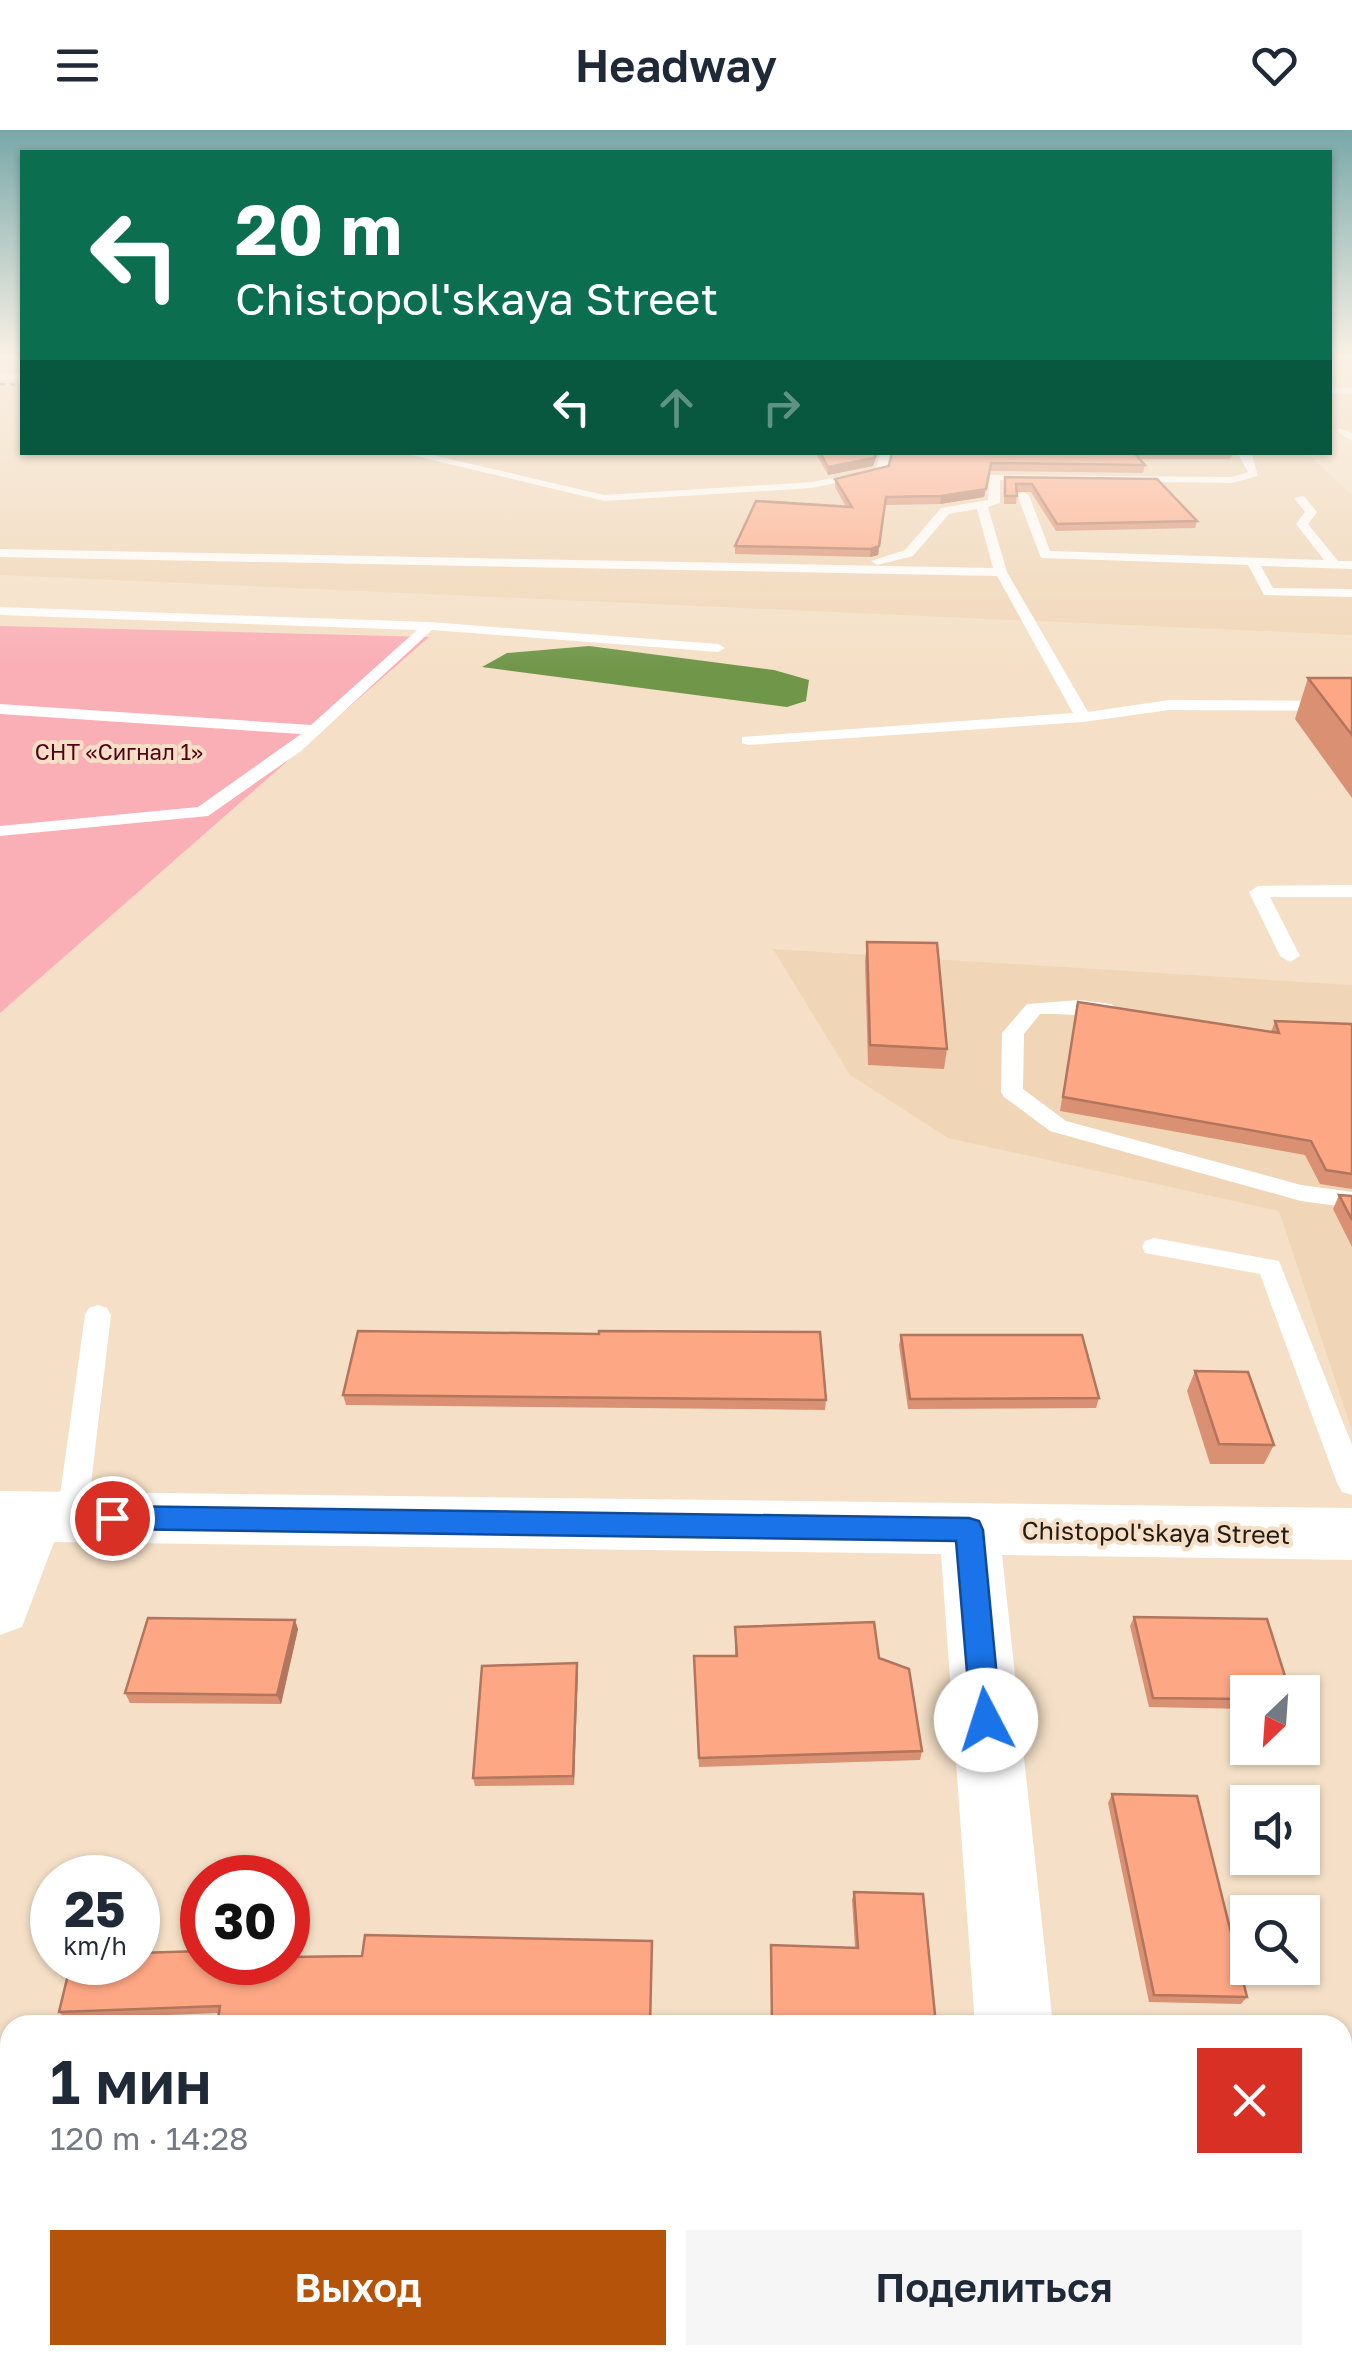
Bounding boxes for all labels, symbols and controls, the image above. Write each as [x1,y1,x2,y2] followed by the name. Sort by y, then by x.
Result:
[50,38,105,93] icon: menu
[575,38,777,92] text: Headway
[1247,38,1302,93] icon: heart
[235,186,402,270] text: 20 m
[70,190,200,320] icon: left
[235,271,718,325] text: Chistopol'skaya Street
[544,380,599,435] icon: left
[649,380,704,435] icon: ahead
[754,380,809,435] icon: right
[35,738,203,765] park label: СНТ «Сигнал 1»
[70,1476,155,1561] pin
[85,1491,140,1546] icon: arrive
[1021,1514,1291,1550] street label: Chistopol'skaya Street
[934,1668,1038,1772] position arrow
[1230,1675,1320,1765] north arrow
[1230,1675,1320,1985] map controls
[1230,1785,1320,1875] button: sound
[180,1855,310,1985] speed limit sign: 30
[64,1878,125,1938] text: 25
[1230,1895,1320,1985] button: search
[63,1930,127,1961] text: km/h
[50,2045,212,2117] text: 1 мин
[1197,2048,1302,2153] button: close
[50,2119,249,2157] text: 120 m · 14:28
[50,2230,666,2345] button: Выход
[686,2230,1302,2345] button: Поделиться

